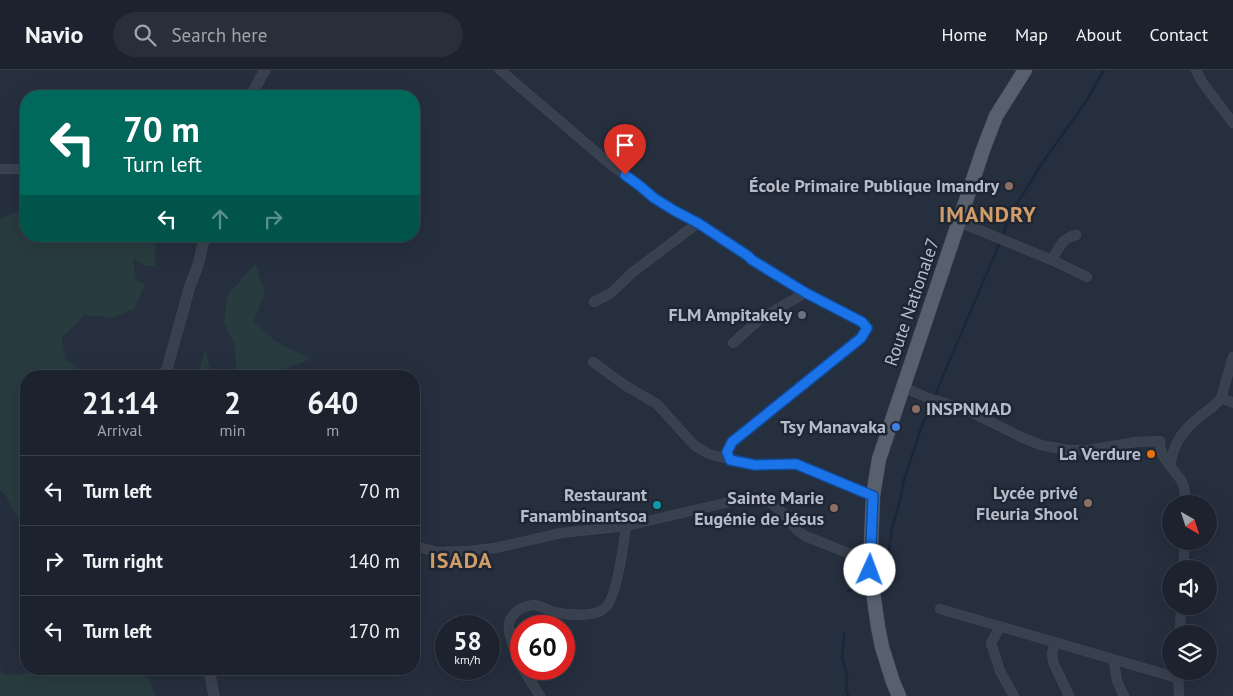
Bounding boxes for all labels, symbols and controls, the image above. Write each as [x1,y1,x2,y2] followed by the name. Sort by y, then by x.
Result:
[113,12,463,57] search box
[25,19,83,50] text: Navio
[131,21,159,49] icon: search
[171,23,267,47] text: Search here
[941,23,987,46] text: Home
[1015,23,1048,46] text: Map
[1076,23,1122,46] text: About
[1150,23,1208,46] text: Contact
[123,106,200,152] text: 70 m
[40,110,105,175] icon: left
[604,124,646,175] pin
[611,131,639,159] icon: arrive
[123,150,202,178] text: Turn left
[749,174,999,197] place label: École Primaire Publique Imandry
[1003,180,1015,192] marker: École Primaire Publique Imandry
[939,200,1037,228] district label: IMANDRY
[153,205,181,233] icon: left
[206,205,234,233] icon: ahead
[259,205,287,233] icon: right
[879,235,944,369] street label: Route Nationale7
[669,303,792,326] place label: FLM Ampitakely
[796,309,808,321] marker: FLM Ampitakely
[82,383,158,422] text: 21:14
[224,383,241,422] text: 2
[307,383,358,422] text: 640
[926,397,1012,420] place label: INSPNMAD
[910,403,922,415] marker: INSPNMAD
[780,415,886,438] place label: Tsy Manavaka
[97,420,142,440] text: Arrival
[220,420,246,440] text: min
[326,420,339,440] text: m
[890,421,902,433] marker: Tsy Manavaka
[1059,442,1141,465] place label: La Verdure
[1145,448,1157,460] marker: La Verdure
[40,477,68,505] icon: left
[83,479,152,503] text: Turn left
[359,479,400,503] text: 70 m
[976,481,1079,525] place label: Lycée privé Fleuria Shool
[520,483,648,527] place label: Restaurant Fanambinantsoa
[694,486,824,530] place label: Sainte Marie Eugénie de Jésus
[1162,495,1218,550] north arrow
[1162,495,1217,680] map controls
[1082,497,1094,509] marker: Lycée privé Fleuria Shool
[651,499,663,511] marker: Restaurant Fanambinantsoa
[828,502,840,514] marker: Sainte Marie Eugénie de Jésus
[843,543,895,595] position arrow
[429,546,493,574] district label: ISADA
[40,547,68,575] icon: right
[83,549,163,573] text: Turn right
[348,549,400,573] text: 140 m
[1162,560,1217,615] button: sound
[510,615,575,680] speed limit sign: 60
[40,617,68,645] icon: left
[83,619,152,643] text: Turn left
[348,619,400,643] text: 170 m
[453,625,482,657] text: 58
[1162,625,1217,680] button: layers
[454,652,481,667] text: km/h

